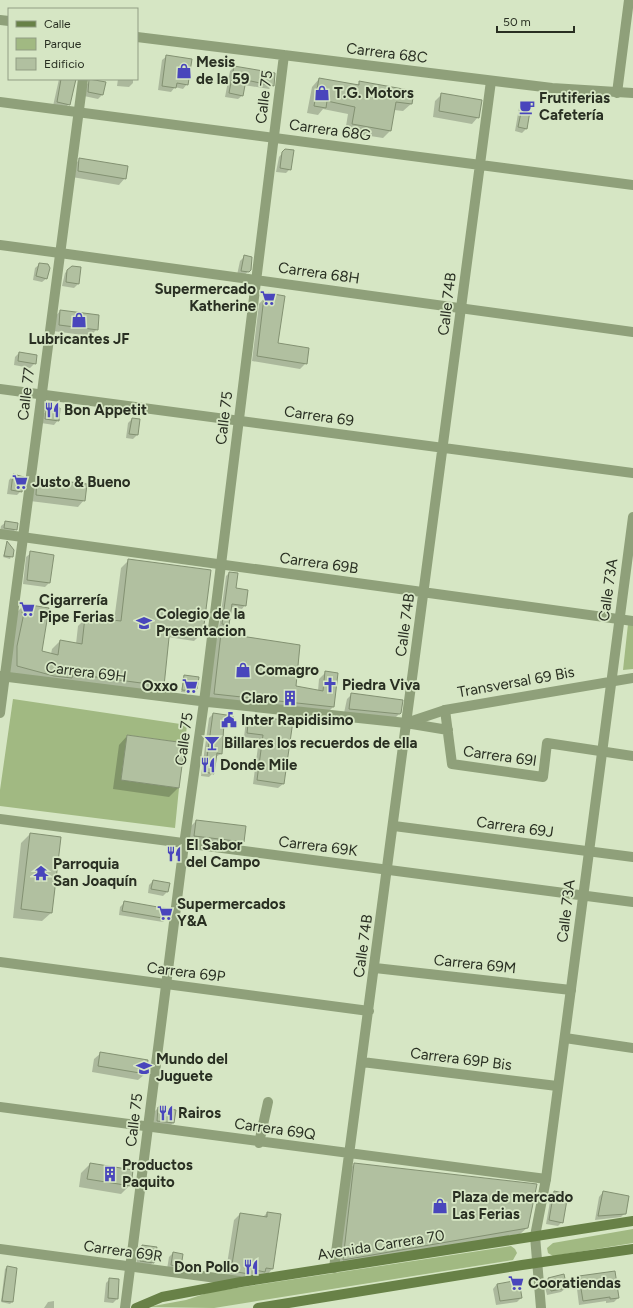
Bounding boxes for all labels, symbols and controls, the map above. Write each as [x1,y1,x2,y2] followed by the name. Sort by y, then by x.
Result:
[8,8,138,80] legend
[497,8,574,34] scale bar
[503,15,531,29] text: 50 m
[44,17,71,31] text: Calle
[44,37,82,51] text: Parque
[345,39,429,67] street label: Carrera 68C
[196,53,250,88] place label: Mesis de la 59
[44,57,84,71] text: Edificio
[175,62,193,80] shop icon: Mesis de la 59
[252,69,276,125] street label: Calle 75
[313,84,331,102] shop icon: T.G. Motors
[334,84,414,102] place label: T.G. Motors
[539,89,610,124] place label: Frutiferias Cafetería
[518,98,536,116] cafe icon: Frutiferias Cafetería
[288,115,372,145] street label: Carrera 68G
[277,258,361,288] street label: Carrera 68H
[434,271,460,337] street label: Calle 74B
[154,280,257,315] place label: Supermercado Katherine
[259,289,277,307] supermarket icon: Supermercado Katherine
[70,311,88,329] shop icon: Lubricantes JF
[28,330,130,348] place label: Lubricantes JF
[14,367,38,421] street label: Calle 77
[212,390,236,446] street label: Calle 75
[43,401,61,419] restaurant icon: Bon Appetit
[64,401,147,419] place label: Bon Appetit
[283,402,355,430] street label: Carrera 69
[11,473,29,491] supermarket icon: Justo & Bueno
[32,473,131,491] place label: Justo & Bueno
[278,549,360,577] street label: Carrera 69B
[595,557,621,623] street label: Calle 73A
[39,591,114,626] place label: Cigarrería Pipe Ferias
[392,592,418,658] street label: Calle 74B
[18,600,36,618] supermarket icon: Cigarrería Pipe Ferias
[156,605,246,640] place label: Colegio de la Presentacion
[135,614,153,632] school or university icon: Colegio de la Presentacion
[44,658,128,686] street label: Carrera 69H
[234,661,252,679] shop icon: Comagro
[255,661,319,679] place label: Comagro
[456,663,576,701] street label: Transversal 69 Bis
[321,676,339,694] church icon: Piedra Viva
[342,676,420,694] place label: Piedra Viva
[142,677,178,695] place label: Oxxo
[181,677,199,695] supermarket icon: Oxxo
[241,689,278,707] place label: Claro
[281,689,299,707] building icon: Claro
[171,711,197,767] street label: Calle 75
[220,711,238,729] public building icon: Inter Rapidisimo
[241,711,354,729] place label: Inter Rapidisimo
[203,734,221,752] bar icon: Billares los recuerdos de ella
[224,734,417,752] place label: Billares los recuerdos de ella
[462,742,538,770] street label: Carrera 69I
[199,756,217,774] restaurant icon: Donde Mile
[220,756,298,774] place label: Donde Mile
[475,813,555,841] street label: Carrera 69J
[278,832,359,860] street label: Carrera 69K
[186,836,260,871] place label: El Sabor del Campo
[165,845,183,863] restaurant icon: El Sabor del Campo
[53,855,137,890] place label: Parroquia San Joaquín
[32,864,50,882] temple icon: Parroquia San Joaquín
[553,878,579,944] street label: Calle 73A
[177,895,286,930] place label: Supermercados Y&A
[156,904,174,922] supermarket icon: Supermercados Y&A
[350,913,376,979] street label: Calle 74B
[433,951,517,977] street label: Carrera 69M
[146,958,227,986] street label: Carrera 69P
[409,1044,513,1074] street label: Carrera 69P Bis
[156,1050,228,1085] place label: Mundo del Juguete
[135,1059,153,1077] school or university icon: Mundo del Juguete
[122,1092,146,1148] street label: Calle 75
[157,1104,175,1122] restaurant icon: Rairos
[178,1104,221,1122] place label: Rairos
[233,1114,317,1144] street label: Carrera 69Q
[122,1156,193,1191] place label: Productos Paquito
[101,1165,119,1183] building icon: Productos Paquito
[452,1188,573,1223] place label: Plaza de mercado Las Ferias
[431,1197,449,1215] shop icon: Plaza de mercado Las Ferias
[316,1226,446,1264] street label: Avenida Carrera 70
[82,1237,164,1265] street label: Carrera 69R
[174,1258,239,1276] place label: Don Pollo
[242,1258,260,1276] restaurant icon: Don Pollo
[507,1274,525,1292] supermarket icon: Cooratiendas
[528,1274,621,1292] place label: Cooratiendas

